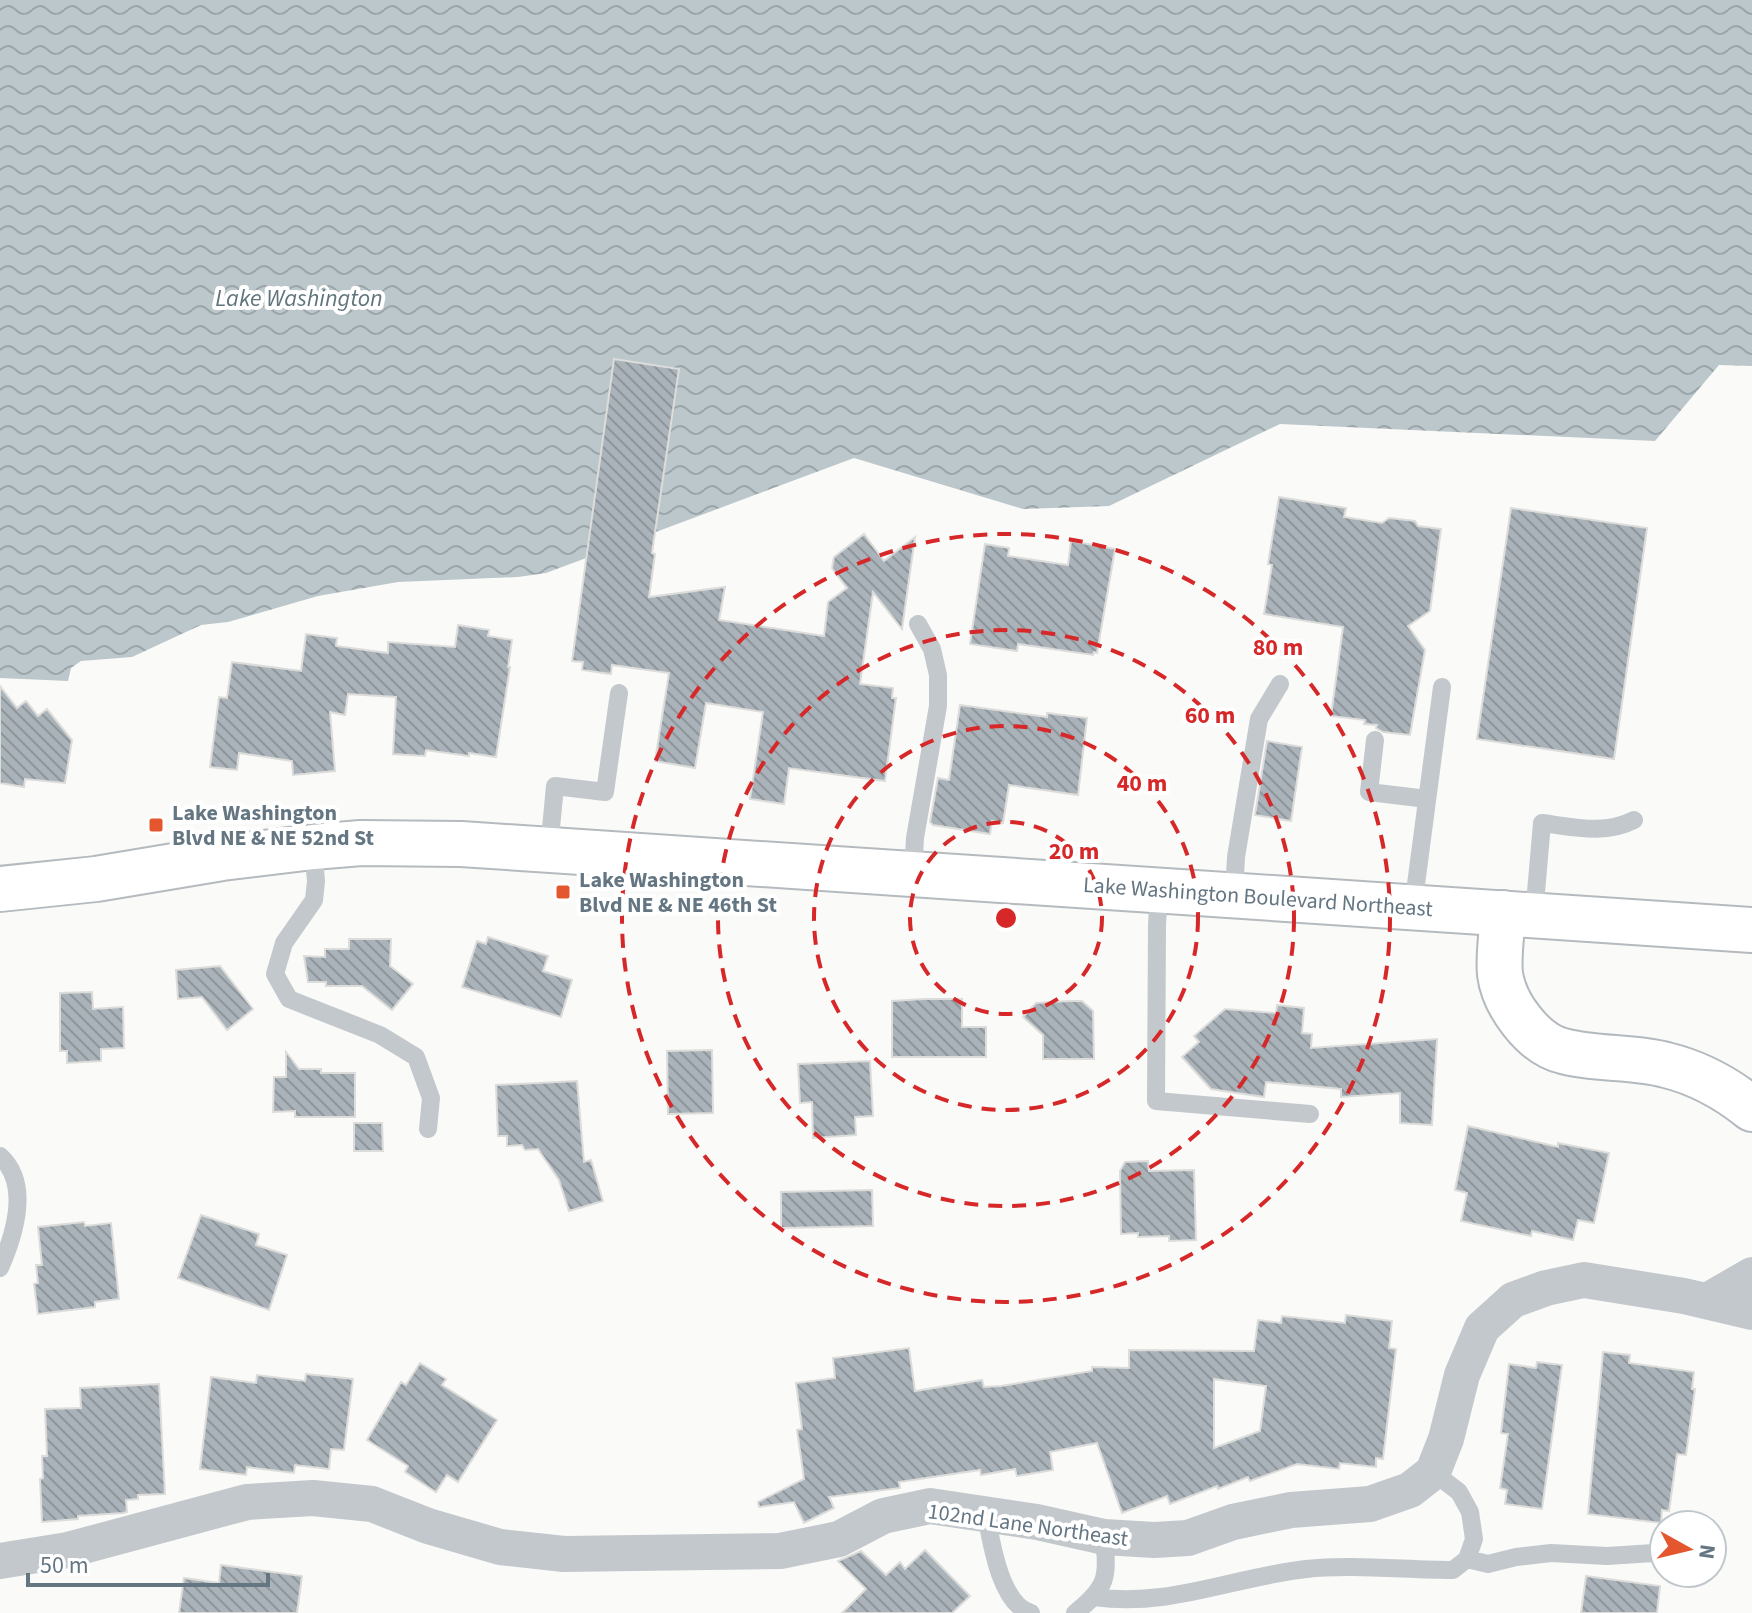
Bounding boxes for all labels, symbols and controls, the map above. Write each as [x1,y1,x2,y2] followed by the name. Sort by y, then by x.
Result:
[215,281,383,316] water label: Lake Washington
[1253,630,1303,665] text: 80 m
[1185,698,1235,733] text: 60 m
[1117,766,1167,801] text: 40 m
[172,797,375,854] place label: Lake Washington Blvd NE & NE 52nd St
[147,816,165,834] marker: Lake Washington Blvd NE & NE 52nd St
[1049,834,1099,869] text: 20 m
[579,864,777,921] place label: Lake Washington Blvd NE & NE 46th St
[1082,869,1434,925] street label: Lake Washington Boulevard Northeast
[554,883,572,901] marker: Lake Washington Blvd NE & NE 46th St
[992,904,1020,932] centre of rings
[926,1495,1131,1555] street label: 102nd Lane Northeast
[1648,1509,1728,1589] north arrow
[28,1537,268,1587] scale bar
[1690,1542,1724,1561] text: N
[40,1548,89,1583] text: 50 m

